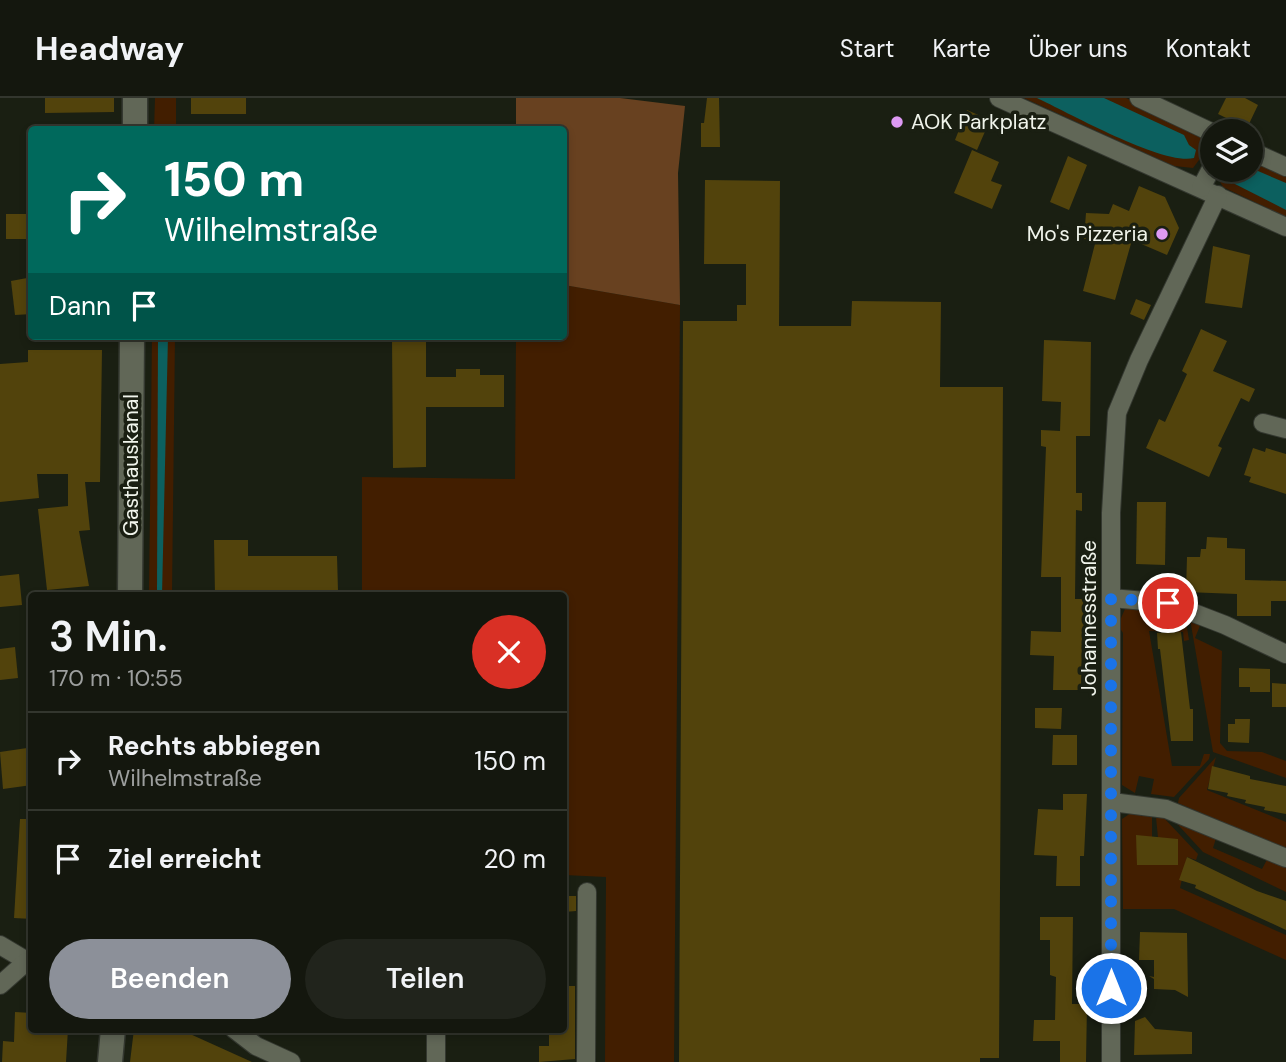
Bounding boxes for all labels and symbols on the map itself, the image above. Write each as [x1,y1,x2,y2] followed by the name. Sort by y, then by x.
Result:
[911,108,1047,136] place label: AOK Parkplatz
[889,114,905,130] marker: AOK Parkplatz
[1027,220,1148,248] place label: Mo's Pizzeria
[1154,226,1170,242] marker: Mo's Pizzeria
[117,394,145,536] street label: Gasthauskanal
[1075,540,1103,696] street label: Johannesstraße
[1138,573,1198,633] pin
[1074,951,1148,1025] position arrow

